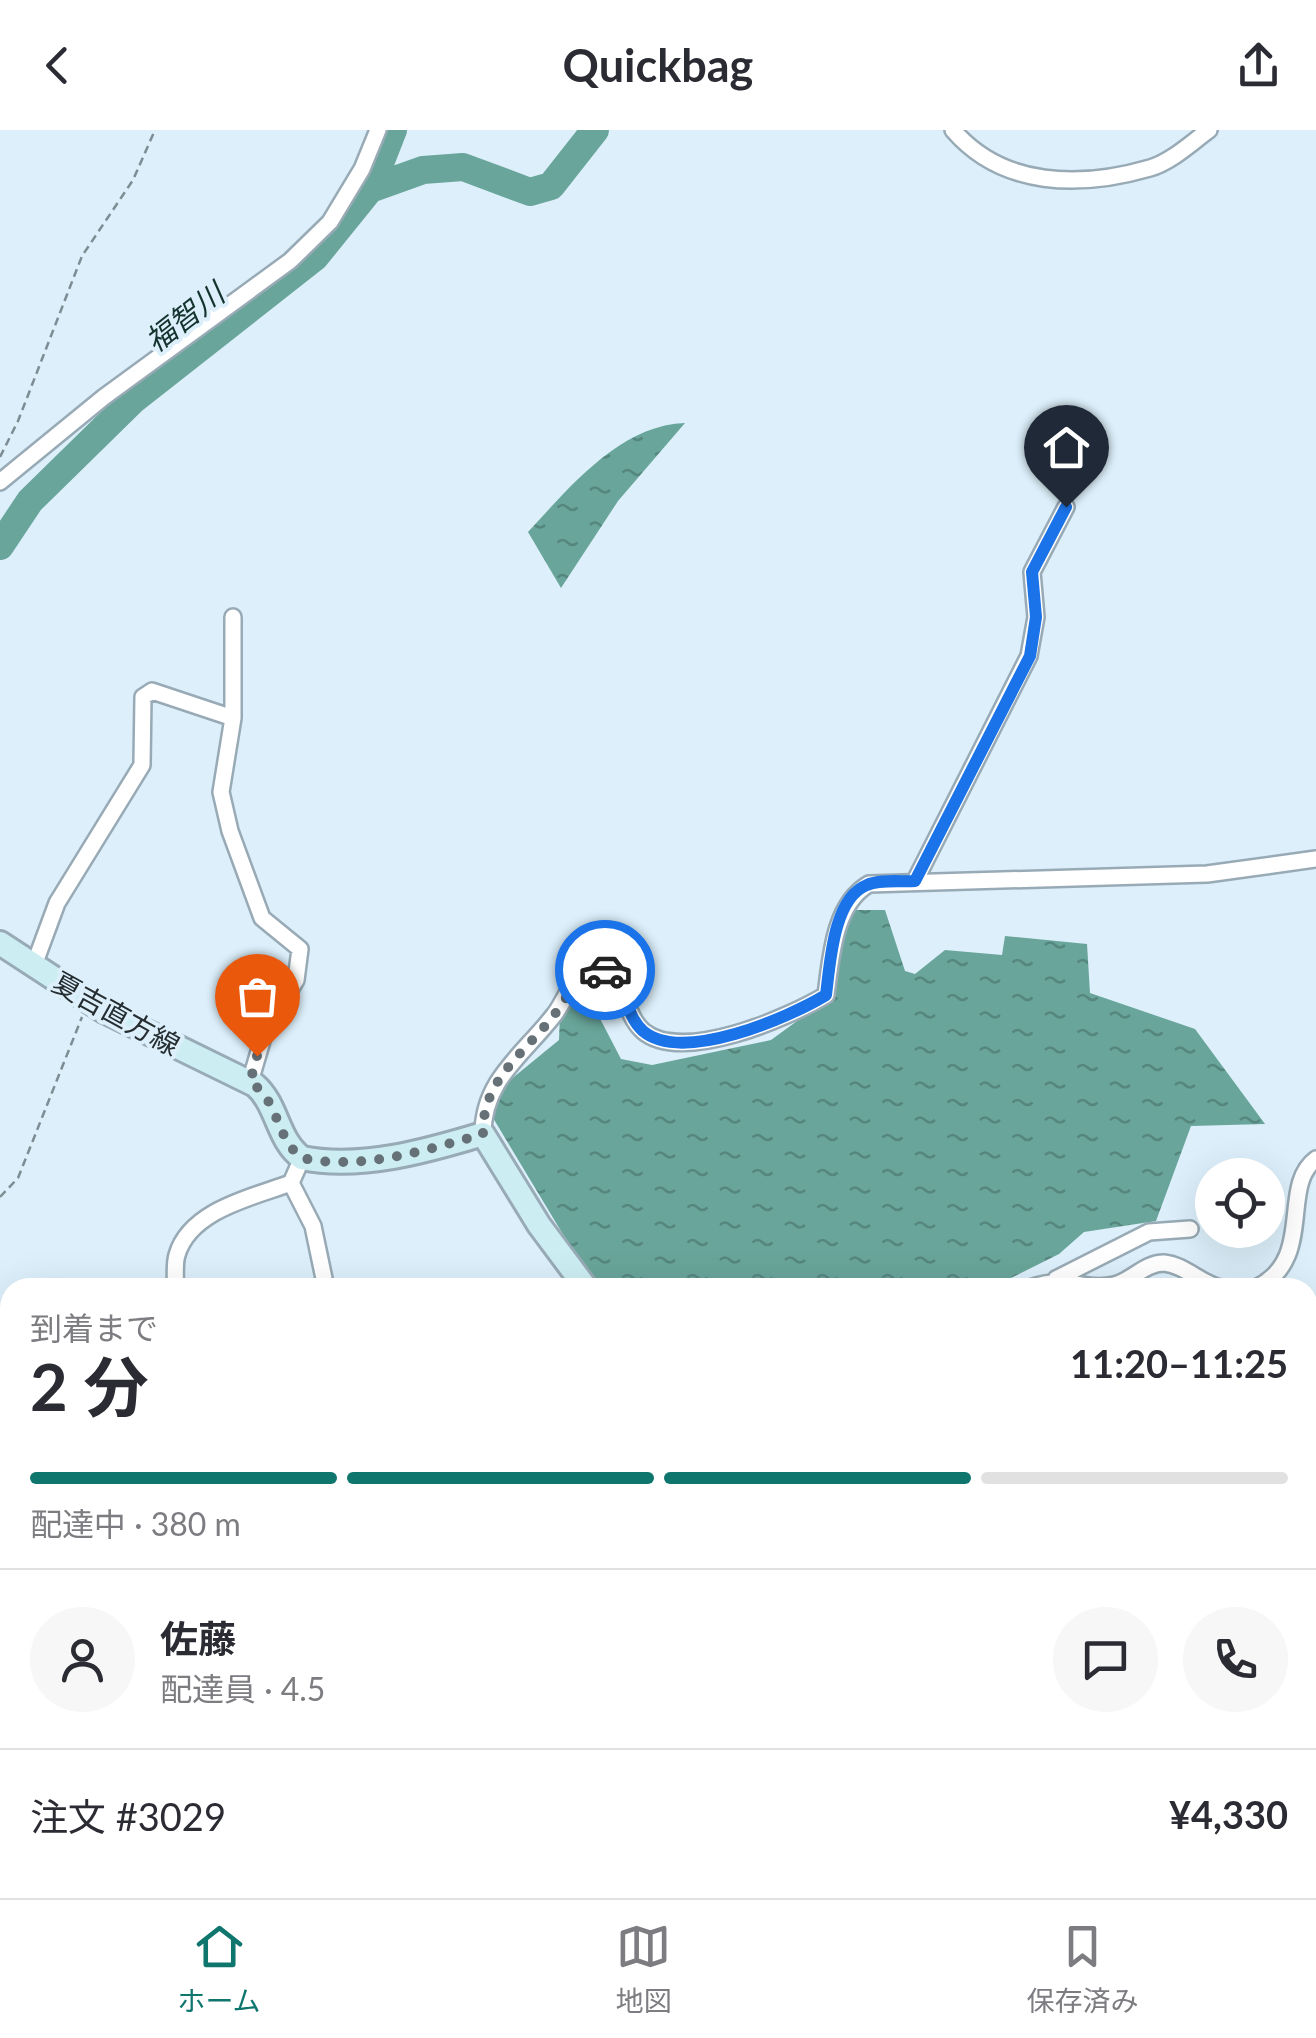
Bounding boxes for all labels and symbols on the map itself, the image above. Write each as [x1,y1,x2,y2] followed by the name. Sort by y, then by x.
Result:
[137,273,233,358] water label: 福智川
[1024,405,1109,508] pin
[555,920,655,1020] courier
[215,954,300,1057] pin
[47,964,186,1062] street label: 夏吉直方線

